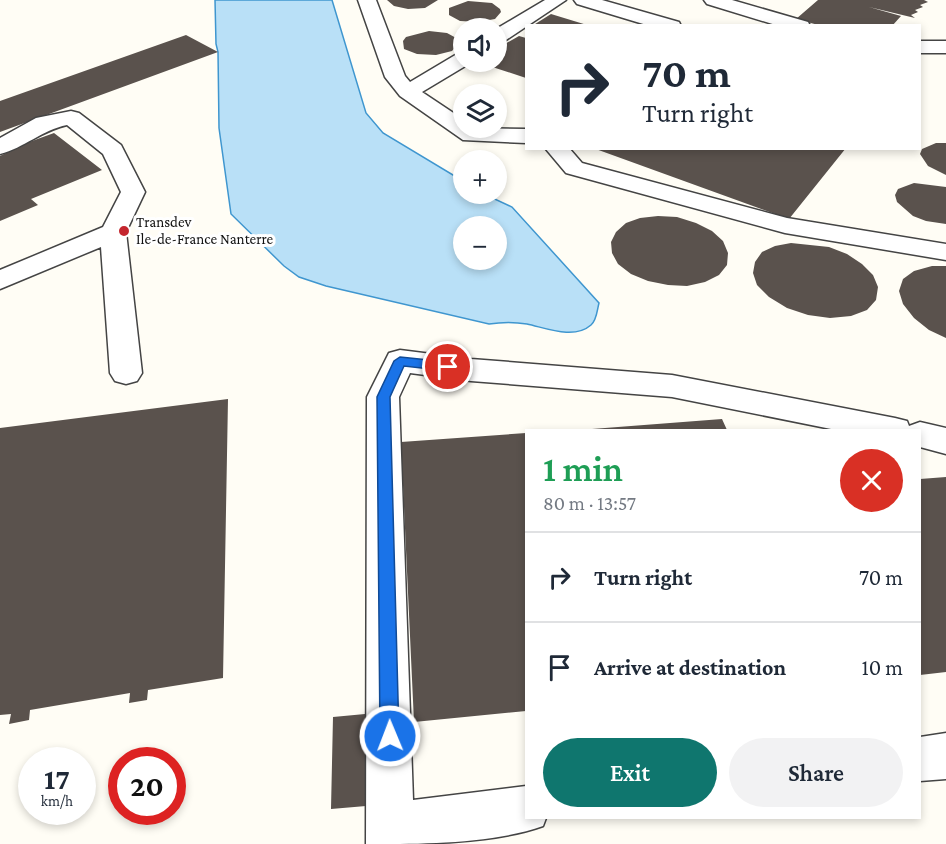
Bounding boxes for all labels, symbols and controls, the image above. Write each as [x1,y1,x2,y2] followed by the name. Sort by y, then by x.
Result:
[453,18,507,270] map controls
[453,18,507,72] button: sound
[543,48,621,126] icon: right
[642,49,731,96] text: 70 m
[453,84,507,138] button: layers
[642,98,753,128] text: Turn right
[453,150,507,204] button: +
[136,214,273,247] place label: Transdev Ile-de-France Nanterre
[453,216,507,270] button: −
[117,224,131,238] marker: Transdev Ile-de-France Nanterre
[422,341,473,392] pin
[431,350,464,383] icon: arrive
[543,449,623,489] text: 1 min
[840,449,903,512] button: close
[543,492,636,514] text: 80 m · 13:57
[543,561,576,594] icon: right
[594,565,692,590] text: Turn right
[859,565,903,590] text: 70 m
[543,651,576,684] icon: arrive
[594,655,786,680] text: Arrive at destination
[861,655,903,680] text: 10 m
[358,704,422,768] position arrow
[543,738,717,807] button: Exit
[729,738,903,807] button: Share
[108,747,186,825] speed limit sign: 20
[44,762,70,795] text: 17
[41,793,73,809] text: km/h

